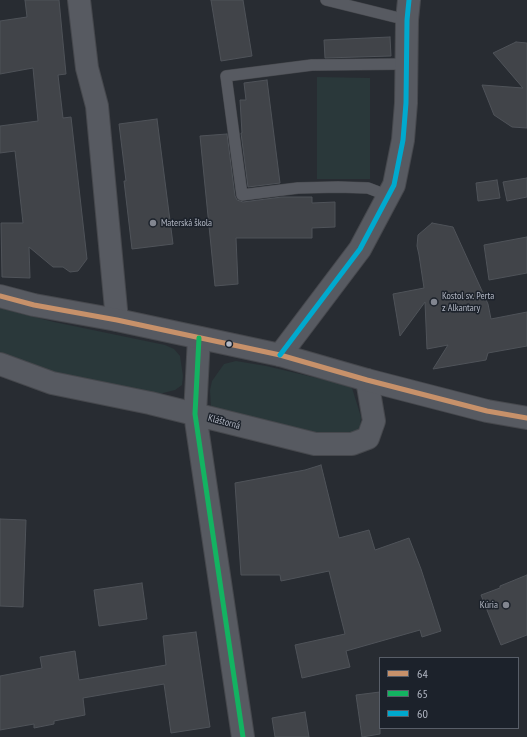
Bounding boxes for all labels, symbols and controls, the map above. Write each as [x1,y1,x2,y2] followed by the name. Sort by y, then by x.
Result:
[161,217,212,229] place label: Materská škola
[148,218,158,228] marker: Materská škola
[442,290,494,314] place label: Kostol sv. Perta z Alkantary
[429,297,439,307] marker: Kostol sv. Perta z Alkantary
[224,339,234,349] unlabelled marker
[207,412,241,432] street label: Kláštorná
[480,599,498,611] place label: Kúria
[501,600,511,610] marker: Kúria
[379,657,519,729] legend
[417,666,428,681] text: 64
[417,686,428,701] text: 65
[417,706,428,721] text: 60

